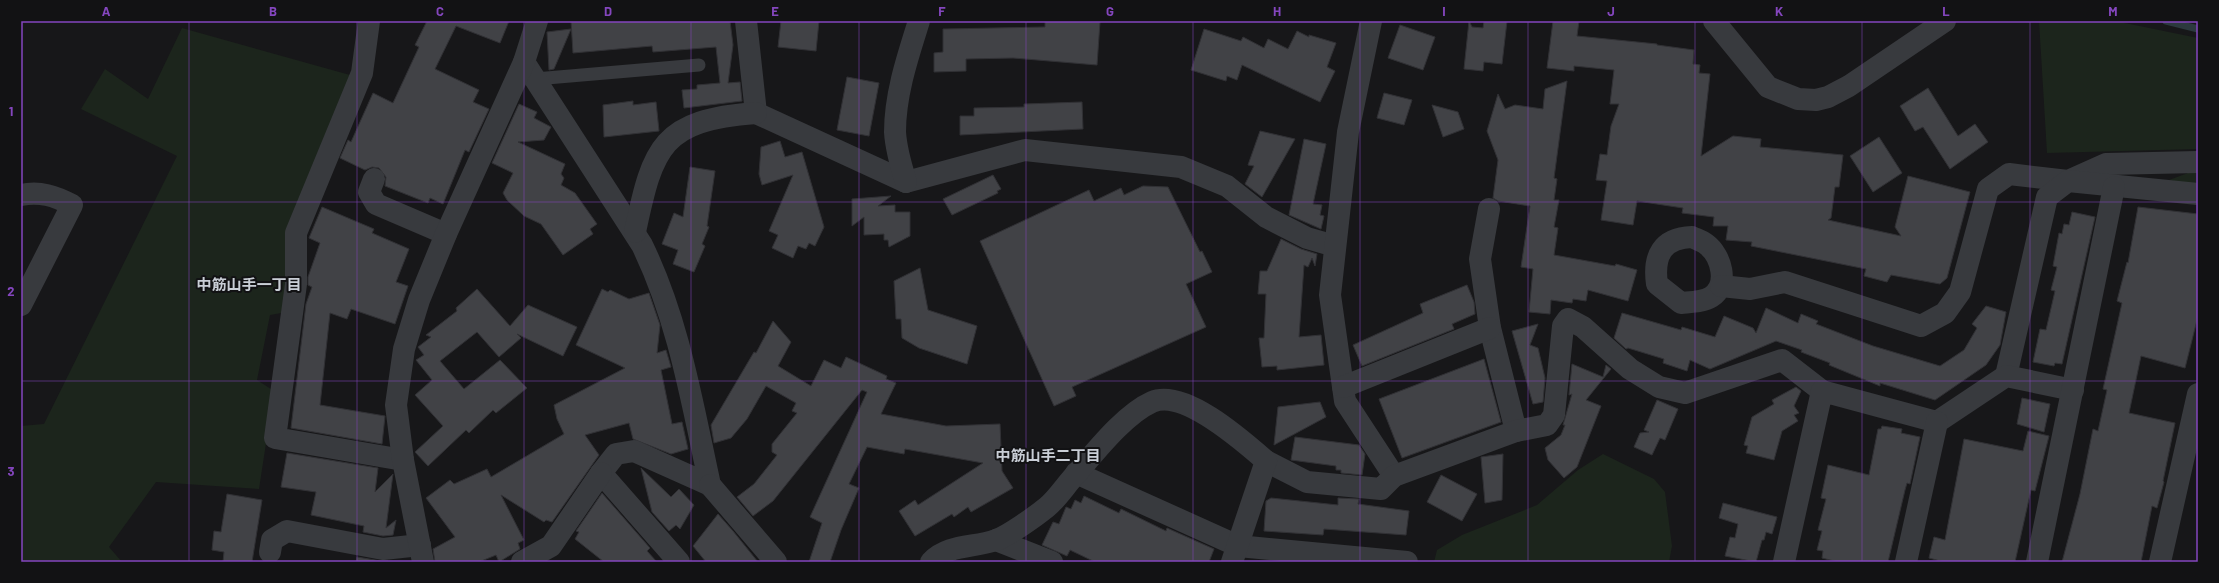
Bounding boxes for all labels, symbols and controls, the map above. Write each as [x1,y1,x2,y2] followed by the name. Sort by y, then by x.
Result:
[102,3,111,19] text: A
[269,3,277,19] text: B
[436,3,444,19] text: C
[604,3,612,19] text: D
[771,3,779,19] text: E
[938,3,946,19] text: F
[1106,3,1114,19] text: G
[1273,3,1281,19] text: H
[1442,3,1446,19] text: I
[1607,3,1615,19] text: J
[1775,3,1783,19] text: K
[1942,3,1950,19] text: L
[2108,3,2118,19] text: M
[9,103,13,119] text: 1
[196,275,302,293] district label: 中筋山手一丁目
[7,283,15,299] text: 2
[995,446,1101,464] district label: 中筋山手二丁目
[7,463,15,479] text: 3

